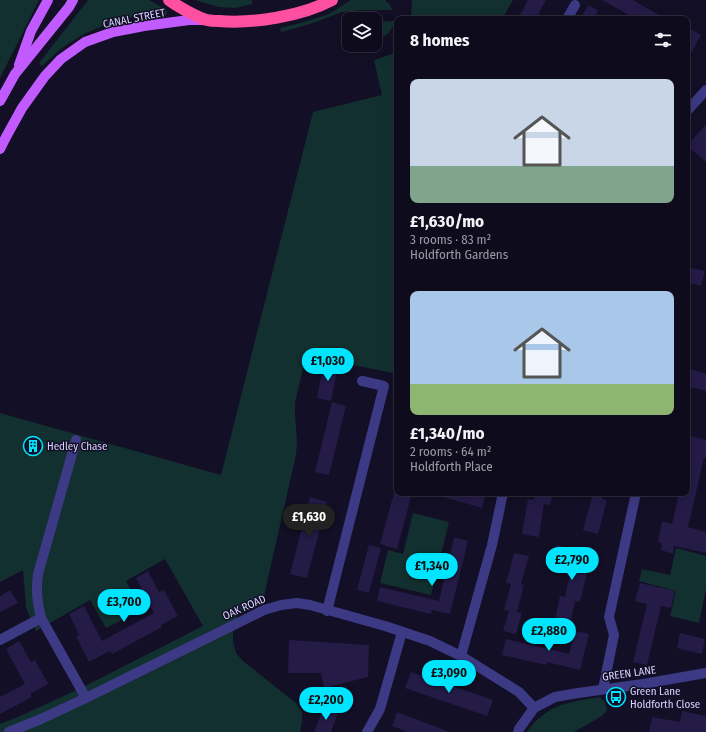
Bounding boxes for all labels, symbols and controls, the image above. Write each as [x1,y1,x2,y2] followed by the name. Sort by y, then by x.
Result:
[102,6,167,31] street label: CANAL STREET
[342,12,382,52] map controls
[342,12,382,52] button: layers
[652,29,674,51] icon: filters
[410,30,470,51] text: 8 homes
[506,105,578,177] icon: home
[410,211,484,232] text: £1,630/mo
[410,232,491,247] text: 3 rooms · 83 m²
[410,247,508,262] text: Holdforth Gardens
[506,317,578,389] icon: home
[295,348,361,382] pin: £1,030
[311,353,345,368] text: £1,030
[410,423,485,444] text: £1,340/mo
[22,435,44,457] building icon: Hedley Chase
[47,440,107,453] place label: Hedley Chase
[410,444,491,459] text: 2 rooms · 64 m²
[410,459,493,474] text: Holdforth Place
[276,504,342,538] pin: £1,630
[292,509,326,524] text: £1,630
[539,547,605,581] pin: £2,790
[555,552,589,567] text: £2,790
[399,553,465,587] pin: £1,340
[415,558,449,573] text: £1,340
[91,589,157,623] pin: £3,700
[221,592,268,623] street label: OAK ROAD
[106,594,142,609] text: £3,700
[516,618,582,652] pin: £2,880
[531,623,567,638] text: £2,880
[416,660,482,694] pin: £3,090
[601,663,657,684] street label: GREEN LANE
[431,665,467,680] text: £3,090
[630,685,700,711] place label: Green Lane Holdforth Close
[605,686,627,708] bus stop icon: Green Lane Holdforth Close
[293,687,359,721] pin: £2,200
[308,692,344,707] text: £2,200

